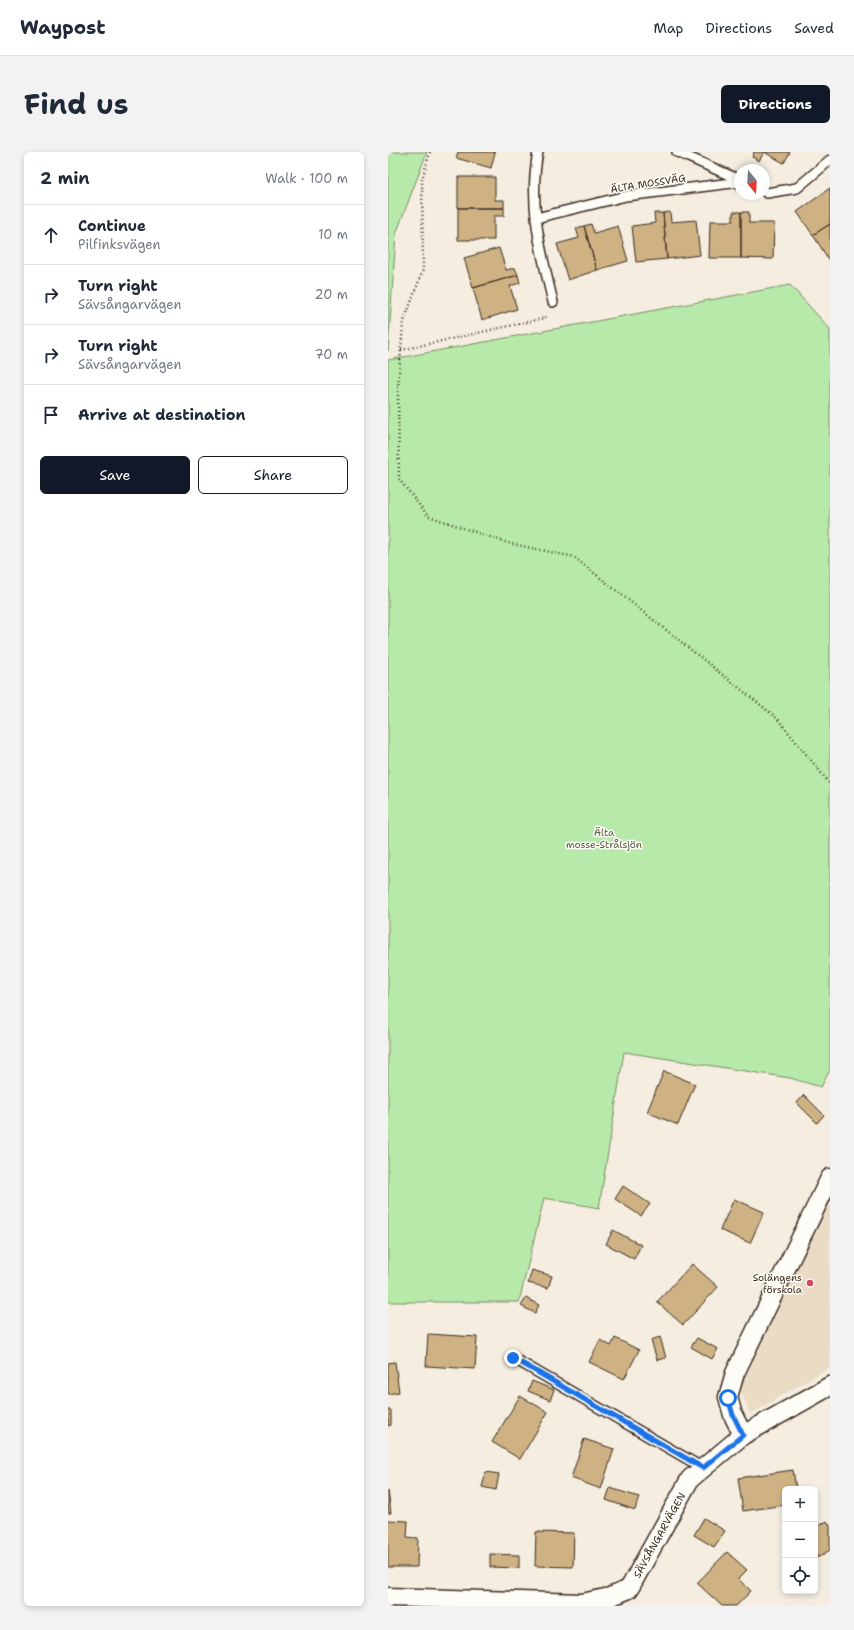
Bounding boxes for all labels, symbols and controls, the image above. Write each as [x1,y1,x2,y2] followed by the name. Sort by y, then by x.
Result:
[20,15,105,40] text: Waypost
[654,19,684,37] text: Map
[706,19,772,37] text: Directions
[794,19,834,37] text: Saved
[24,85,129,123] text: Find us
[721,85,830,123] button: Directions
[734,164,770,200] north arrow
[40,167,90,189] text: 2 min
[265,170,348,187] text: Walk · 100 m
[610,171,687,196] street label: ÄLTA MOSSVÄG
[78,216,146,236] text: Continue
[40,224,62,246] icon: ahead
[318,226,348,243] text: 10 m
[78,236,161,253] text: Pilfinksvägen
[78,276,158,296] text: Turn right
[40,284,62,306] icon: right
[315,286,348,303] text: 20 m
[78,296,182,313] text: Sävsångarvägen
[78,336,158,356] text: Turn right
[40,344,62,366] icon: right
[314,346,348,363] text: 70 m
[78,356,182,373] text: Sävsångarvägen
[40,404,62,426] icon: arrive
[78,405,246,425] text: Arrive at destination
[40,456,190,494] button: Save
[198,456,348,494] button: Share
[566,826,642,851] park label: Älta mosse-Strålsjön
[753,1271,803,1296] place label: Solängens förskola
[805,1278,815,1288] marker: Solängens förskola
[504,1349,522,1367] route end
[719,1389,737,1407] route start
[782,1486,818,1594] map controls
[782,1486,818,1522] button: +
[631,1490,688,1580] street label: SÄVSÅNGARVÄGEN
[782,1522,818,1558] button: −
[782,1558,818,1594] button: locate

